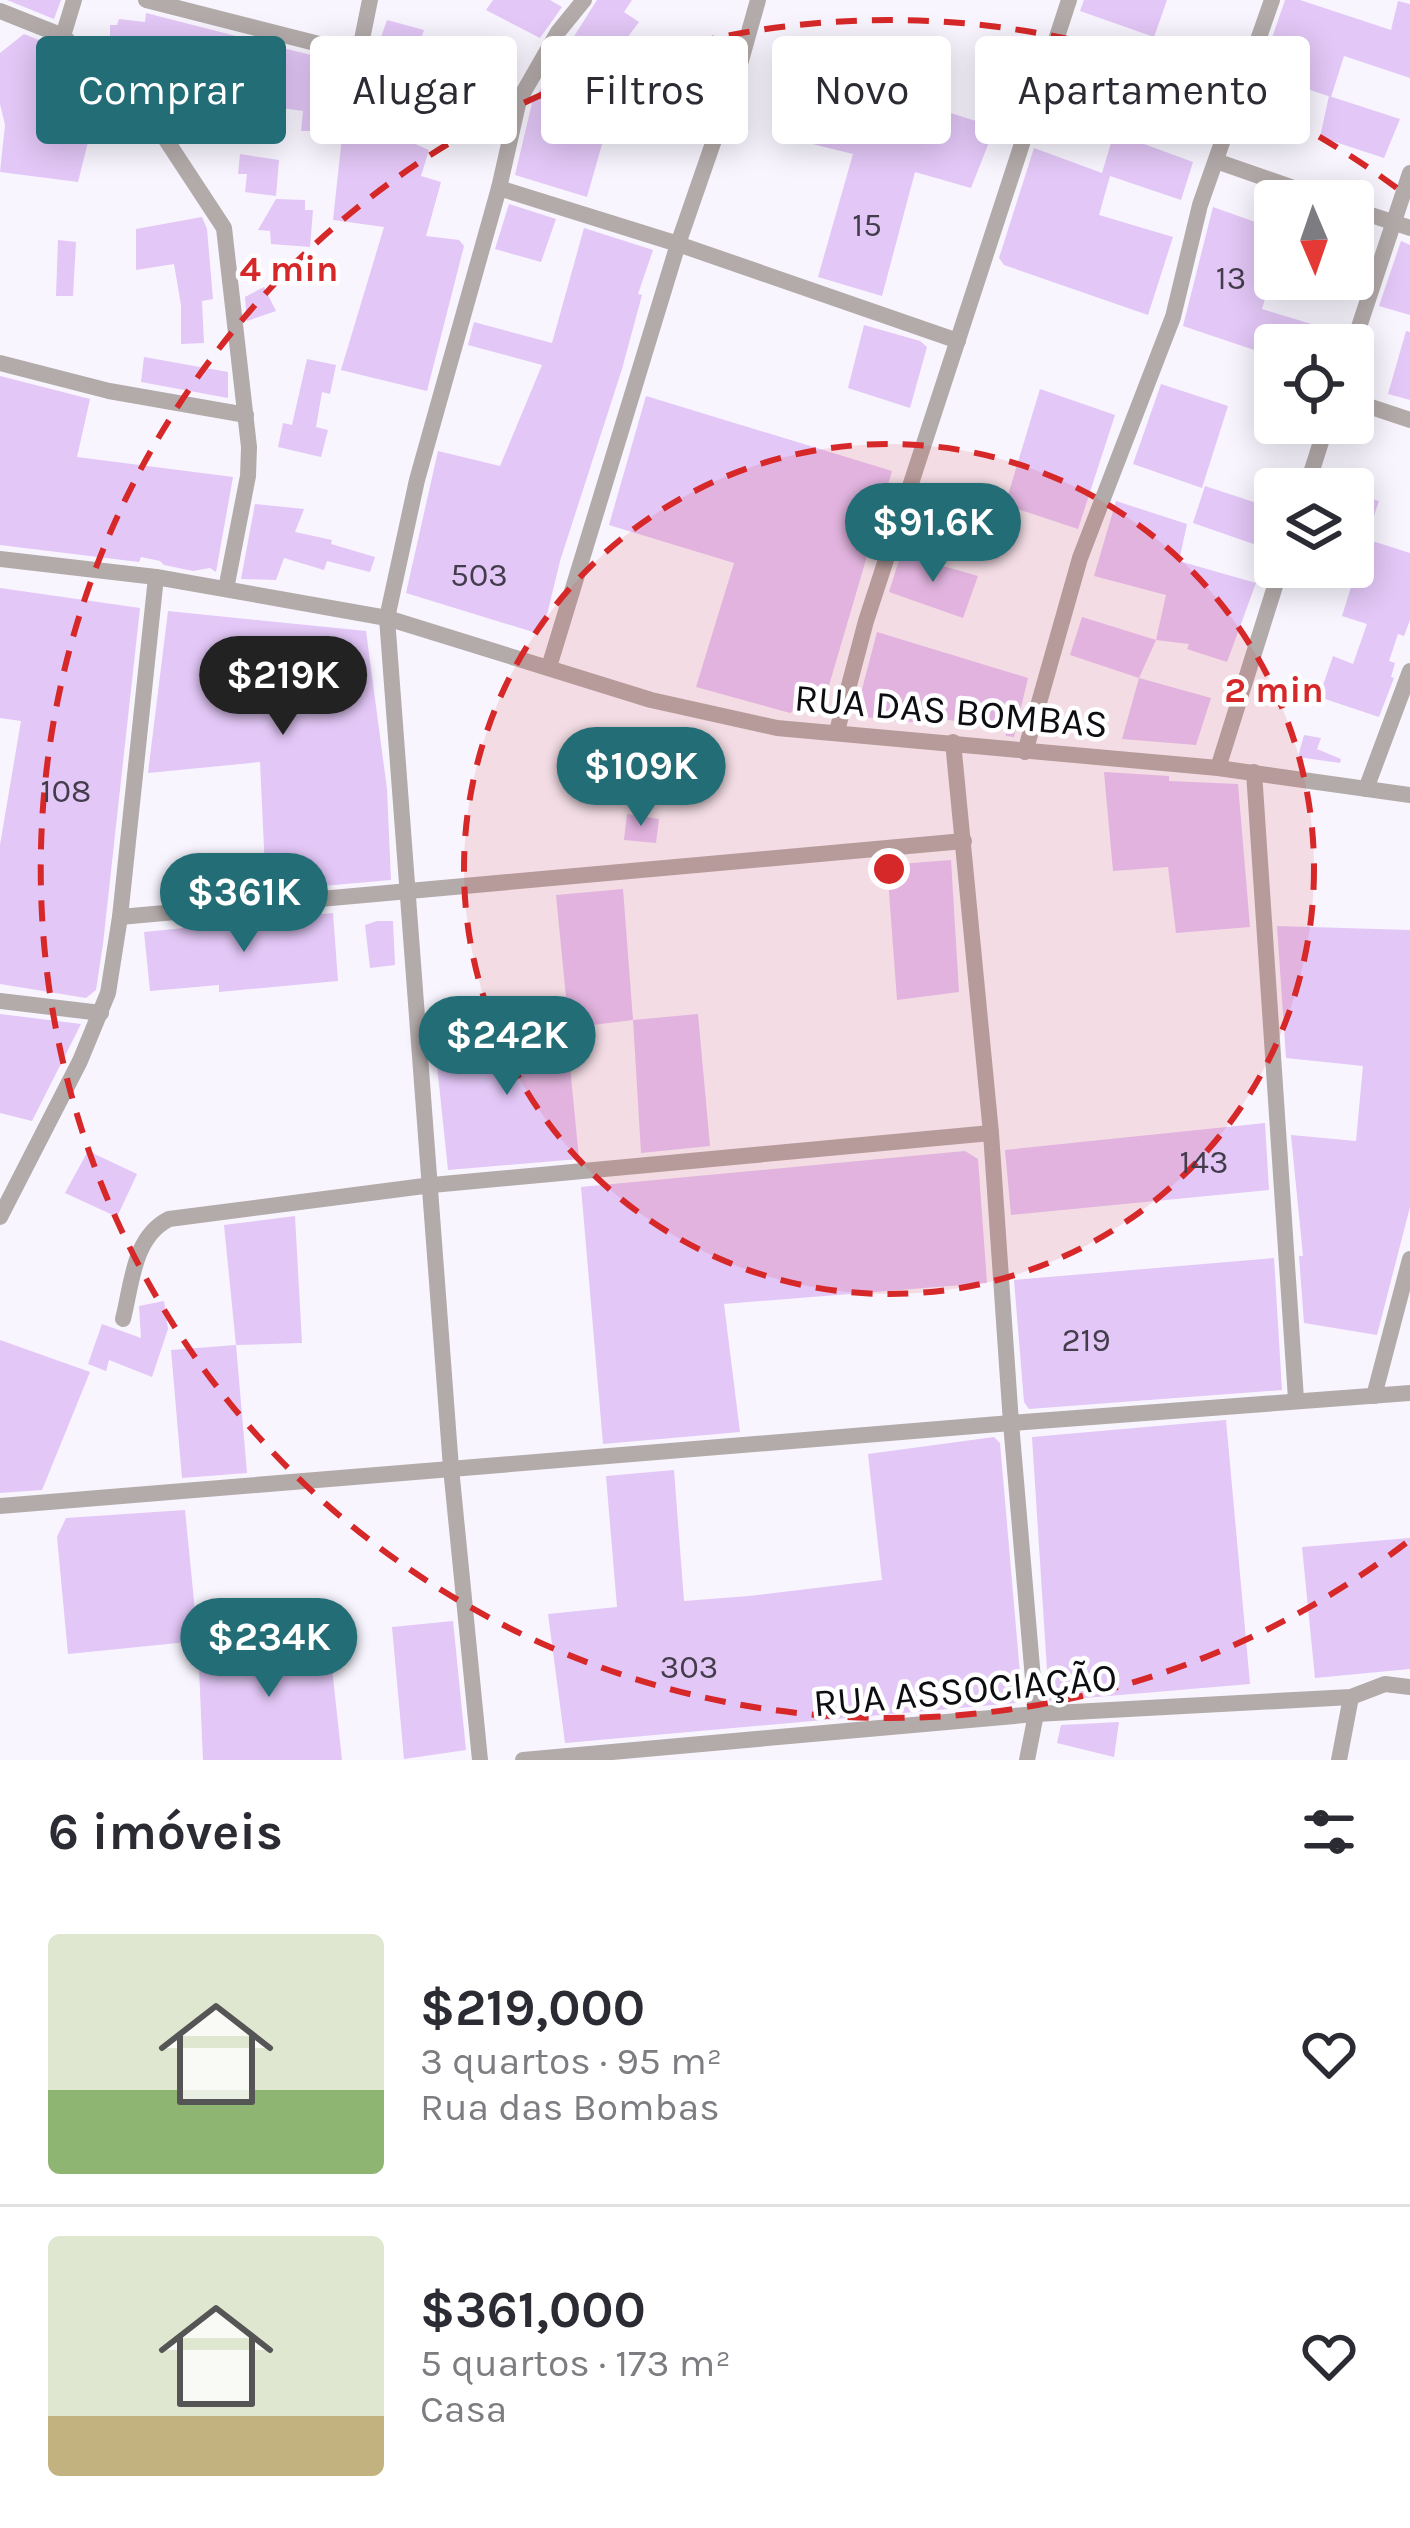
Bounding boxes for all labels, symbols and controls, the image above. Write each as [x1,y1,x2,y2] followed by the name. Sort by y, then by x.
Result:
[36,36,286,144] chip: Comprar
[310,36,517,144] chip: Alugar
[541,36,748,144] chip: Filtros
[772,36,951,144] chip: Novo
[975,36,1310,144] chip: Apartamento
[1254,180,1374,300] north arrow
[1254,180,1374,588] map controls
[852,206,882,244] house number: 15
[240,248,338,290] text: 4 min
[1216,259,1246,297] house number: 13
[1254,324,1374,444] button: locate
[1254,468,1374,588] button: layers
[835,483,1031,585] pin: $91.6K
[872,499,994,545] text: $91.6K
[450,556,508,594] house number: 503
[199,636,367,738] pin: $219K
[226,652,340,698] text: $219K
[1224,669,1324,711] text: 2 min
[792,674,1110,748] street label: RUA DAS BOMBAS
[557,727,725,829] pin: $109K
[584,743,698,789] text: $109K
[41,772,91,810] house number: 108
[868,848,910,890] centre of rings
[160,853,328,955] pin: $361K
[187,869,301,915] text: $361K
[423,996,591,1098] pin: $242K
[446,1012,568,1058] text: $242K
[1180,1143,1228,1181] house number: 143
[1061,1321,1111,1359] house number: 219
[185,1598,353,1700] pin: $234K
[207,1614,331,1660] text: $234K
[660,1648,718,1686] house number: 303
[811,1654,1119,1726] street label: RUA ASSOCIAÇÃO
[1296,1799,1362,1865] icon: filters
[48,1802,283,1862] text: 6 imóveis
[420,1978,645,2038] text: $219,000
[144,1982,288,2126] icon: home
[1296,2021,1362,2087] icon: heart
[420,2038,722,2084] text: 3 quartos · 95 m²
[420,2084,720,2130] text: Rua das Bombas
[420,2280,646,2340] text: $361,000
[144,2284,288,2428] icon: home
[1296,2323,1362,2389] icon: heart
[420,2340,731,2386] text: 5 quartos · 173 m²
[420,2386,507,2432] text: Casa

